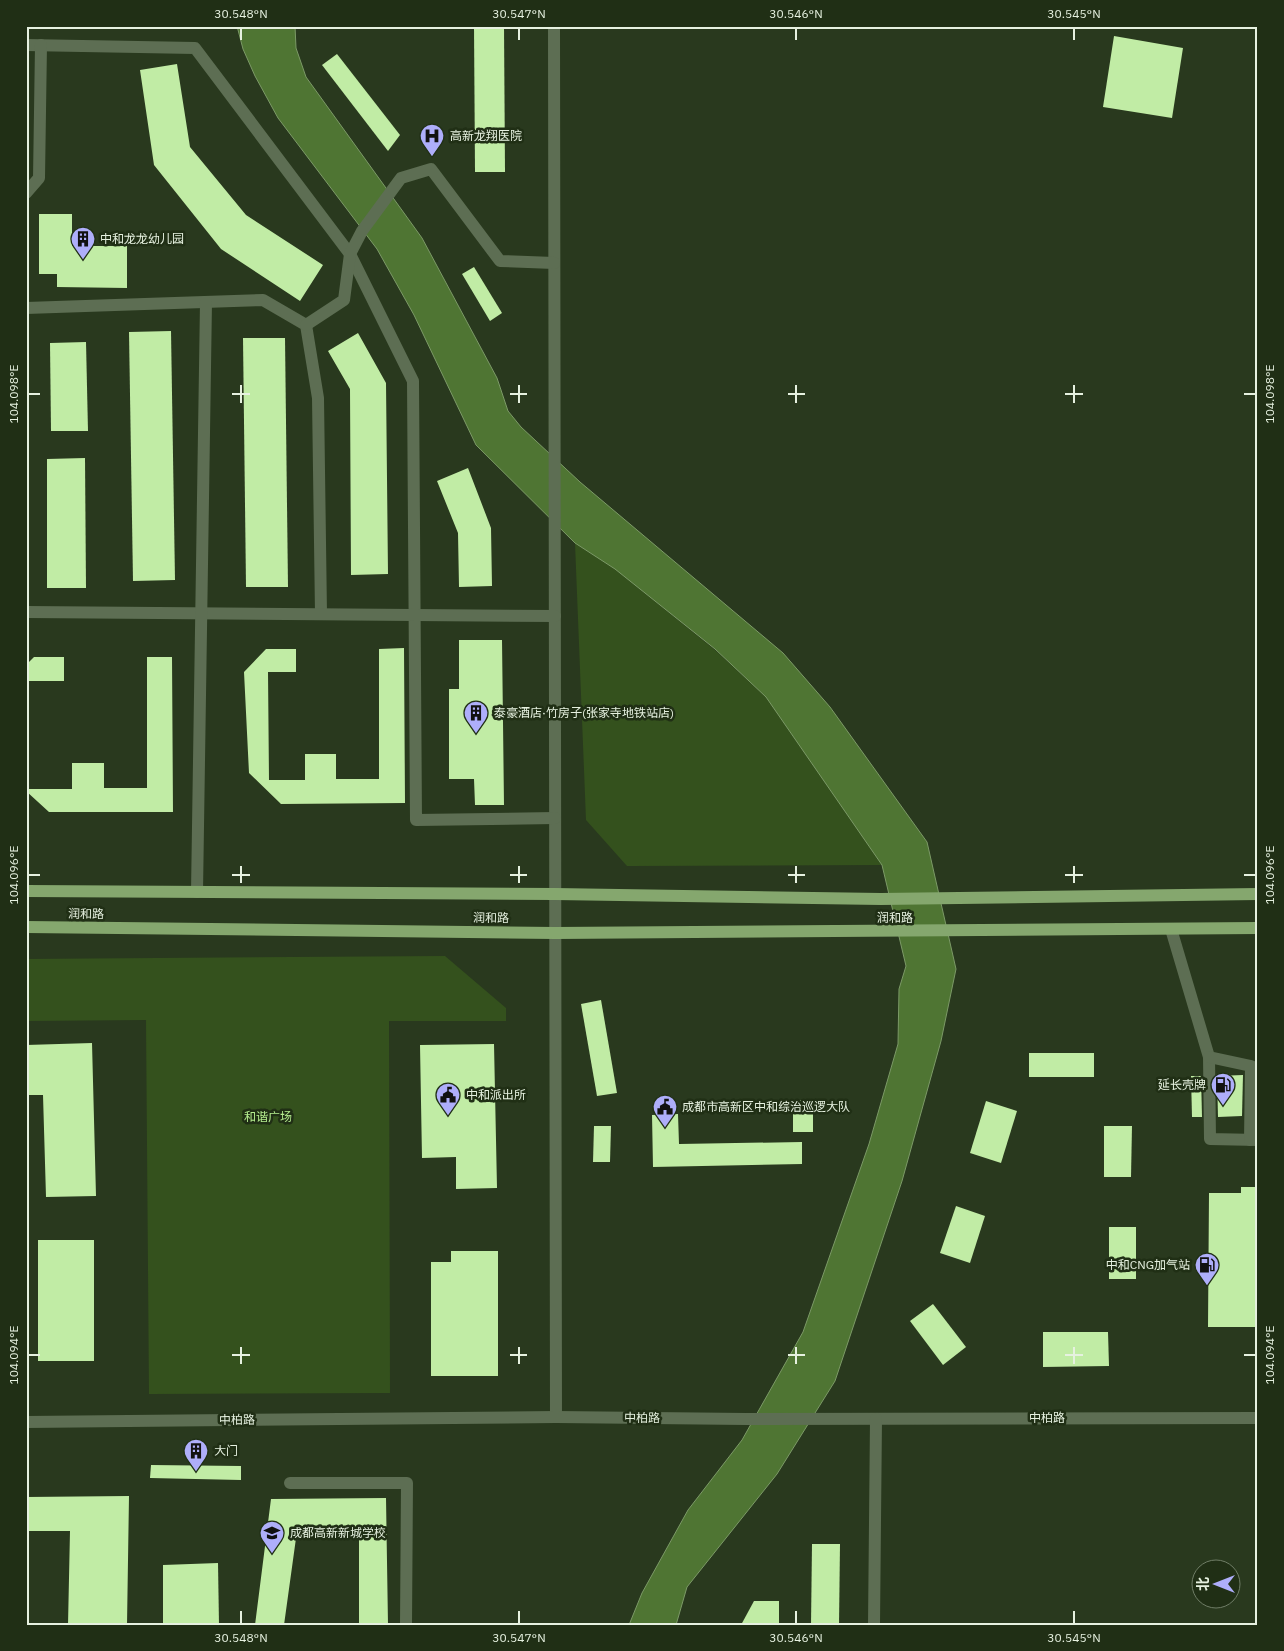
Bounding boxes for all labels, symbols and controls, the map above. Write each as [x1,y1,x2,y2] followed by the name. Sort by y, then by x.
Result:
[214,6,268,21] text: 30.548°N
[492,6,546,21] text: 30.547°N
[769,6,823,21] text: 30.546°N
[1047,6,1101,21] text: 30.545°N
[419,123,445,157] hospital icon: 高新龙翔医院
[450,128,522,143] place label: 高新龙翔医院
[70,226,96,260] building icon: 中和龙龙幼儿园
[100,231,184,246] place label: 中和龙龙幼儿园
[6,364,21,424] text: 104.098°E
[1262,364,1277,424] text: 104.098°E
[463,700,489,734] building icon: 泰豪酒店·竹房子(张家寺地铁站店)
[494,705,674,720] place label: 泰豪酒店·竹房子(张家寺地铁站店)
[6,845,21,905] text: 104.096°E
[1262,845,1277,905] text: 104.096°E
[68,906,104,921] street label: 润和路
[473,910,509,925] street label: 润和路
[877,910,913,925] street label: 润和路
[1210,1072,1236,1106] fuel station icon: 延长壳牌
[1158,1077,1206,1092] place label: 延长壳牌
[435,1082,461,1116] public building icon: 中和派出所
[466,1087,526,1102] place label: 中和派出所
[652,1094,678,1128] public building icon: 成都市高新区中和综治巡逻大队
[682,1099,850,1114] place label: 成都市高新区中和综治巡逻大队
[244,1109,292,1124] park label: 和谐广场
[1194,1252,1220,1286] fuel station icon: 中和CNG加气站
[1106,1257,1190,1272] place label: 中和CNG加气站
[6,1325,21,1385] text: 104.094°E
[1262,1325,1277,1385] text: 104.094°E
[624,1410,660,1425] street label: 中柏路
[1029,1410,1065,1425] street label: 中柏路
[219,1412,255,1427] street label: 中柏路
[183,1438,209,1472] building icon: 大门
[214,1443,238,1458] place label: 大门
[259,1520,285,1554] school or university icon: 成都高新新城学校
[290,1525,386,1540] place label: 成都高新新城学校
[1192,1558,1242,1608] north arrow
[1194,1577,1212,1591] text: 北
[214,1630,268,1645] text: 30.548°N
[492,1630,546,1645] text: 30.547°N
[769,1630,823,1645] text: 30.546°N
[1047,1630,1101,1645] text: 30.545°N

